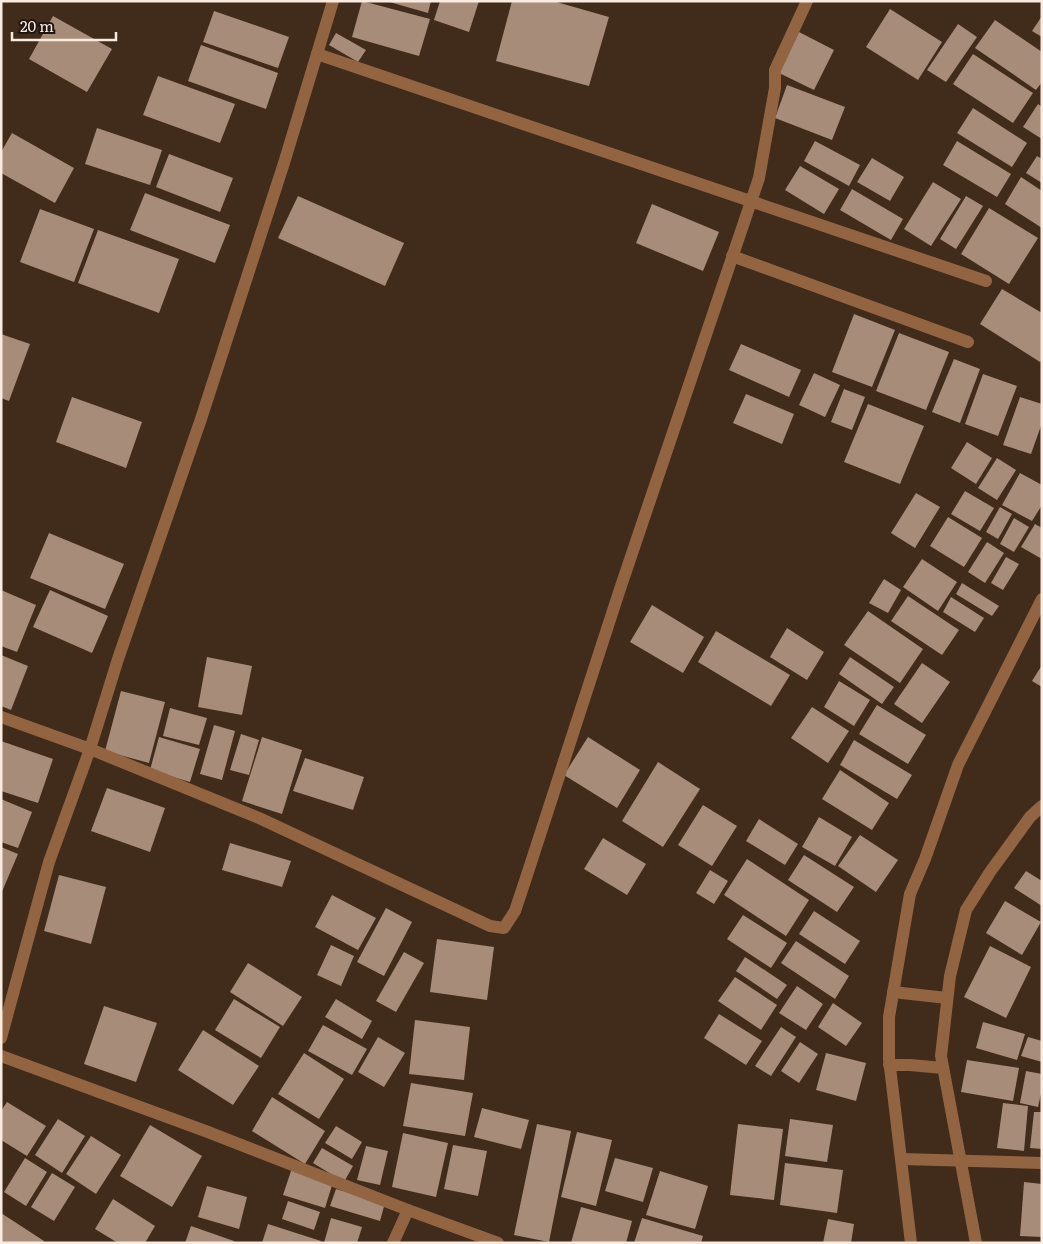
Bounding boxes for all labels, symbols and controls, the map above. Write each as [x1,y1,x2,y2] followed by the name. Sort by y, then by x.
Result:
[12,10,116,42] scale bar
[20,14,54,37] text: 20 m

